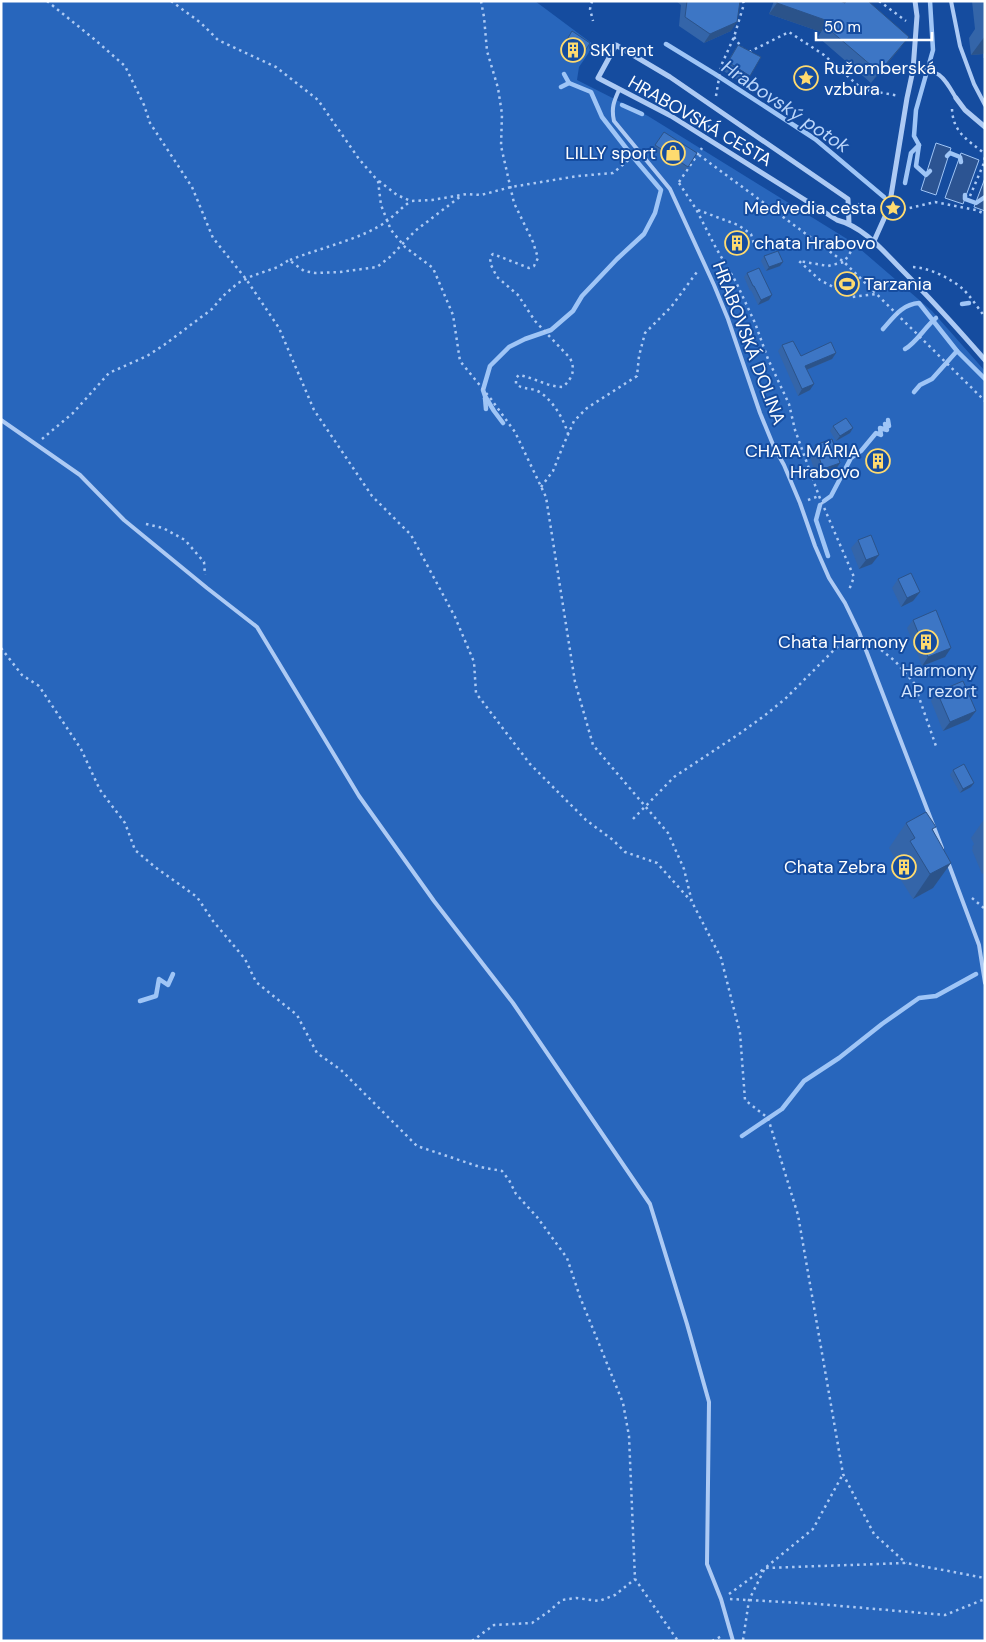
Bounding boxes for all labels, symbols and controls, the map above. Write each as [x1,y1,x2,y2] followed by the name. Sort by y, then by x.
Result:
[816,10,932,42] scale bar
[824,17,861,37] text: 50 m
[560,37,586,63] building icon: SKI rent
[590,38,654,62] place label: SKI rent
[717,54,855,159] water label: Hrabovský potok
[824,56,936,101] place label: Ružomberská vzbura
[793,65,819,91] place icon: Ružomberská vzbura
[624,70,776,172] street label: HRABOVSKÁ CESTA
[660,140,686,166] shop icon: LILLY sport
[565,141,656,165] place label: LILLY sport
[880,195,906,221] place icon: Medvedia cesta
[744,196,876,220] place label: Medvedia cesta
[724,230,750,256] building icon: chata Hrabovo
[754,231,876,255] place label: chata Hrabovo
[707,258,791,428] street label: HRABOVSKÁ DOLINA
[834,271,860,297] sports icon: Tarzania
[864,272,932,296] place label: Tarzania
[745,439,860,484] place label: CHATA MÁRIA Hrabovo
[865,448,891,474] building icon: CHATA MÁRIA Hrabovo
[913,629,939,655] building icon: Chata Harmony
[778,630,908,654] place label: Chata Harmony
[901,658,977,703] park label: Harmony AP rezort
[891,854,917,880] building icon: Chata Zebra
[784,855,886,879] place label: Chata Zebra

